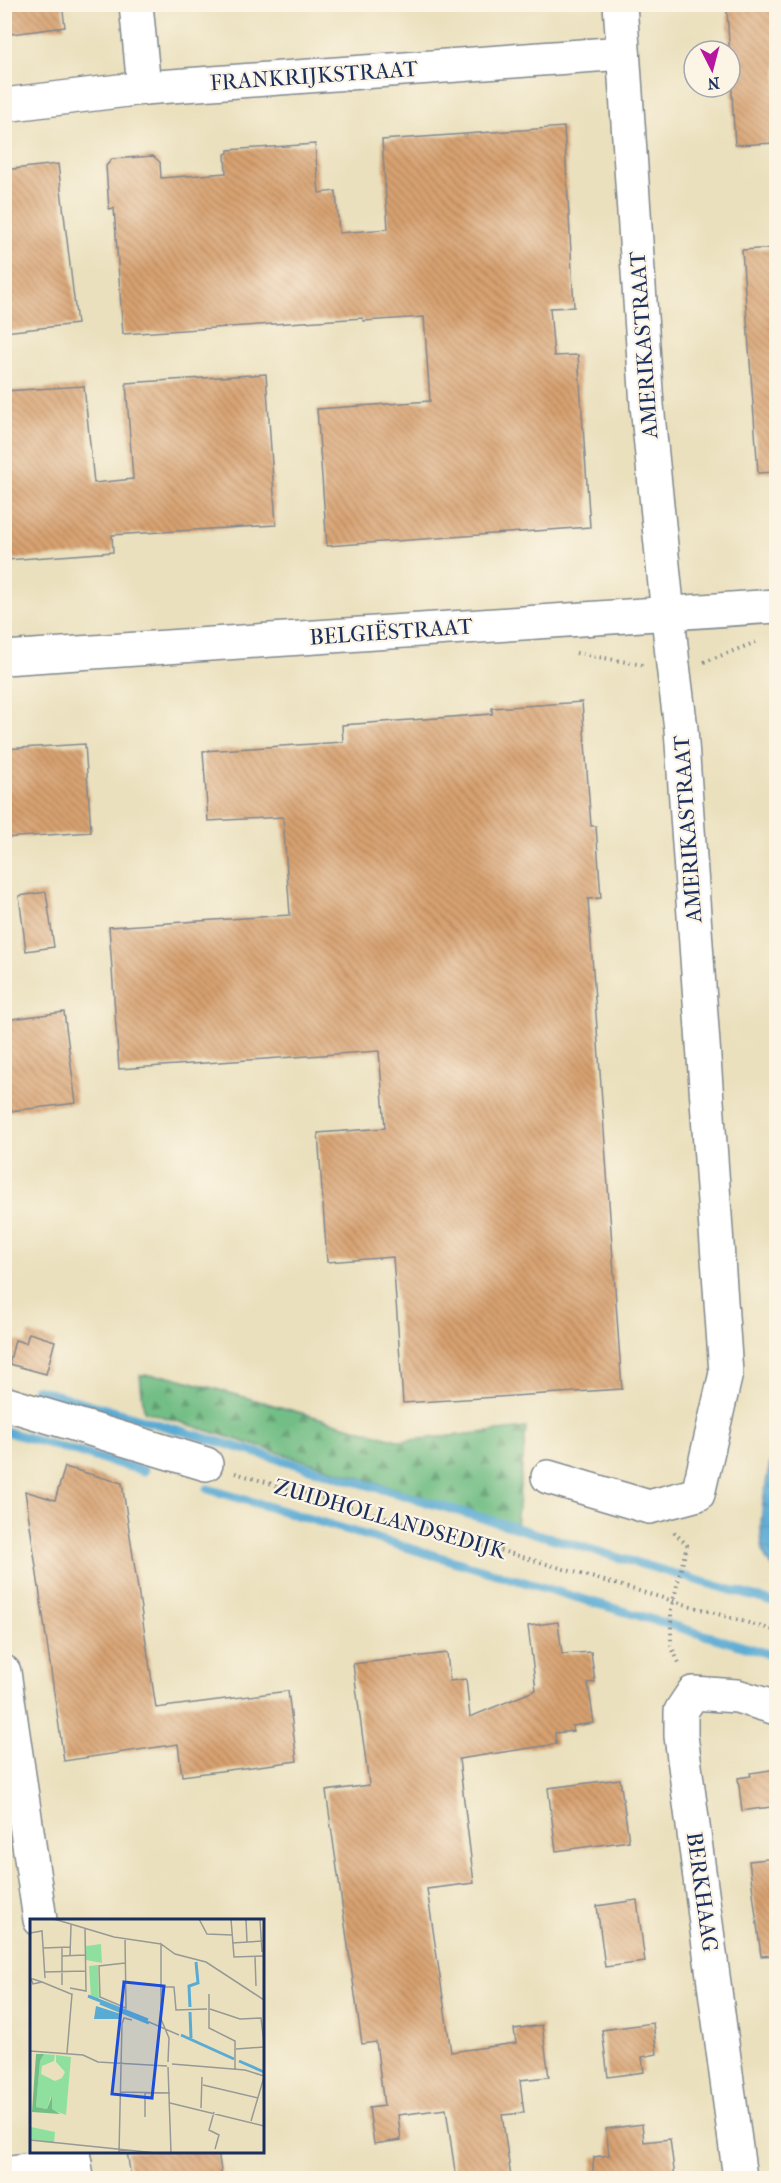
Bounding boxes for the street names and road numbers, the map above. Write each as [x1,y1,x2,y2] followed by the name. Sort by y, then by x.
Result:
[209,56,420,96] street label: FRANKRIJKSTRAAT
[624,249,664,440] street label: AMERIKASTRAAT
[309,612,475,651] street label: BELGIËSTRAAT
[668,733,708,924] street label: AMERIKASTRAAT
[271,1473,510,1565] street label: ZUIDHOLLANDSEDIJK
[681,1830,723,1954] street label: BERKHAAG

